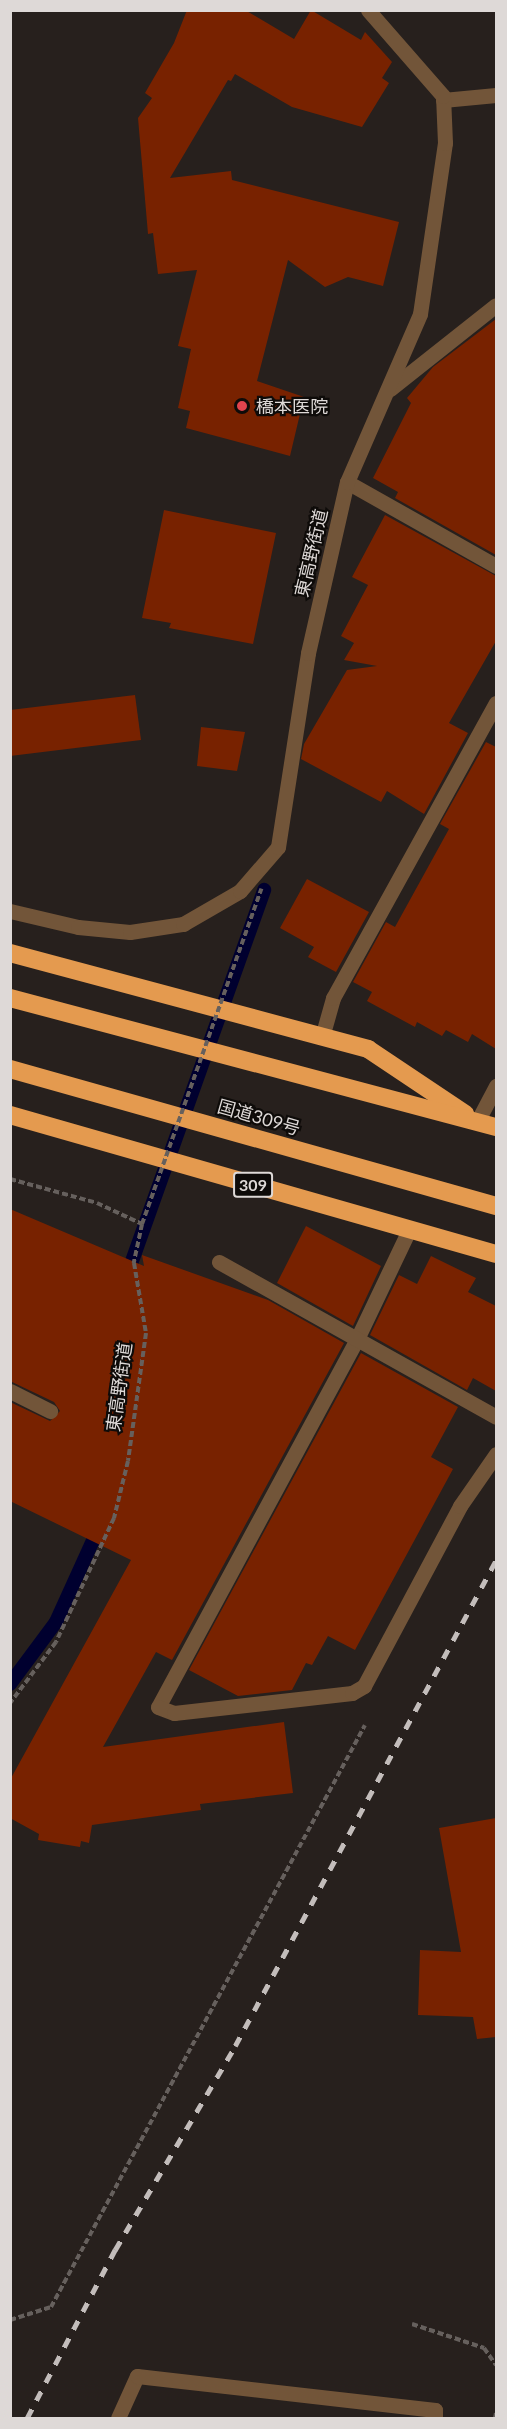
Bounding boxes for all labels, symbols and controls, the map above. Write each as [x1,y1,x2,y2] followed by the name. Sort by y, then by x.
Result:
[256,395,328,417] place label: 橋本医院
[233,397,251,415] marker: 橋本医院
[290,507,332,599] street label: 東高野街道
[215,1095,303,1139] street label: 国道309号
[232,1172,274,1198] road number: 309
[102,1341,136,1433] street label: 東高野街道

